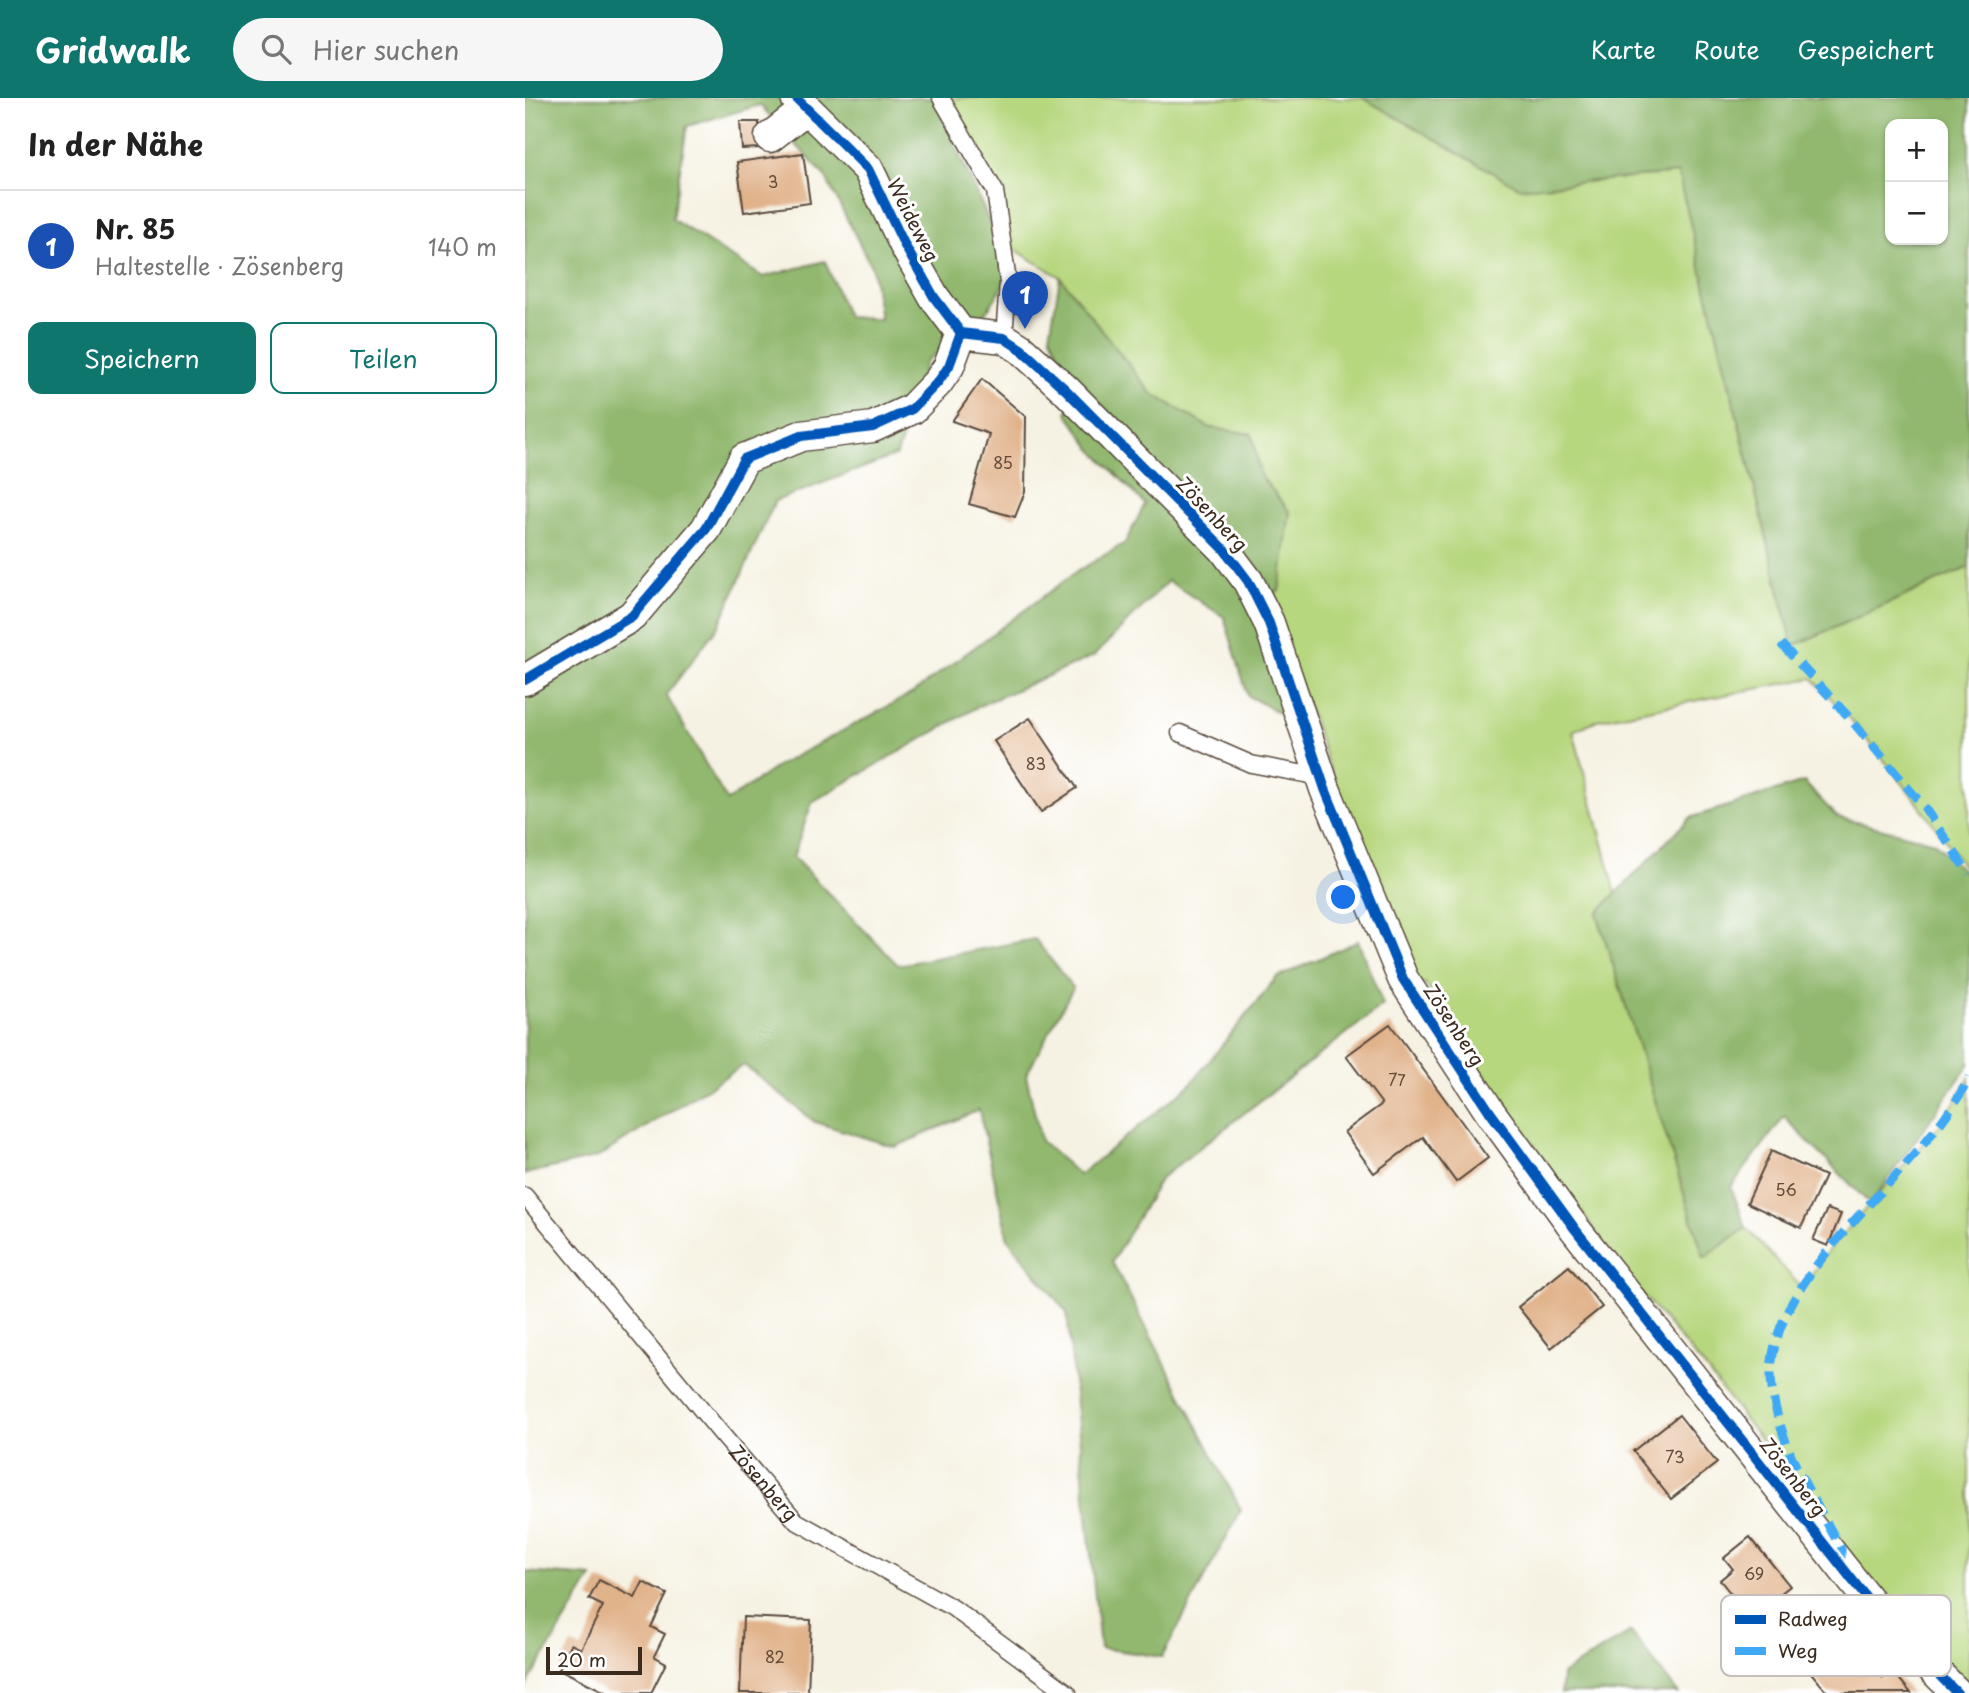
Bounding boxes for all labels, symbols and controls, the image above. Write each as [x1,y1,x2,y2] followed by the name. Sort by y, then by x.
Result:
[233,18,723,81] search box
[35,24,191,74] text: Gridwalk
[257,30,295,68] icon: search
[313,30,459,69] text: Hier suchen
[1591,31,1656,67] text: Karte
[1694,31,1760,67] text: Route
[1798,31,1934,67] text: Gespeichert
[1885,119,1948,245] map controls
[1885,119,1948,182] button: +
[28,121,203,166] text: In der Nähe
[768,169,778,193] house number: 3
[881,173,947,266] street label: Weideweg
[1885,182,1948,245] button: −
[95,209,175,248] text: Nr. 85
[46,229,57,264] text: 1
[428,229,497,264] text: 140 m
[95,248,344,283] text: Haltestelle · Zösenberg
[1002,271,1048,329] pin: 1
[28,322,256,394] button: Speichern
[270,322,497,394] button: Teilen
[993,450,1013,474] house number: 85
[1171,470,1255,557] street label: Zösenberg
[1026,751,1046,775] house number: 83
[1326,880,1360,914] your location
[1418,978,1492,1071] street label: Zösenberg
[1388,1067,1406,1091] house number: 77
[1775,1177,1797,1201] house number: 56
[1754,1431,1834,1522] street label: Zösenberg
[723,1438,805,1527] street label: Zösenberg
[1665,1444,1685,1468] house number: 73
[1744,1561,1764,1585] house number: 69
[1721,1595,1951,1676] legend
[1778,1604,1848,1632] text: Radweg
[1778,1636,1818,1664] text: Weg
[546,1644,642,1676] scale bar
[765,1644,785,1668] house number: 82
[557,1645,606,1673] text: 20 m

